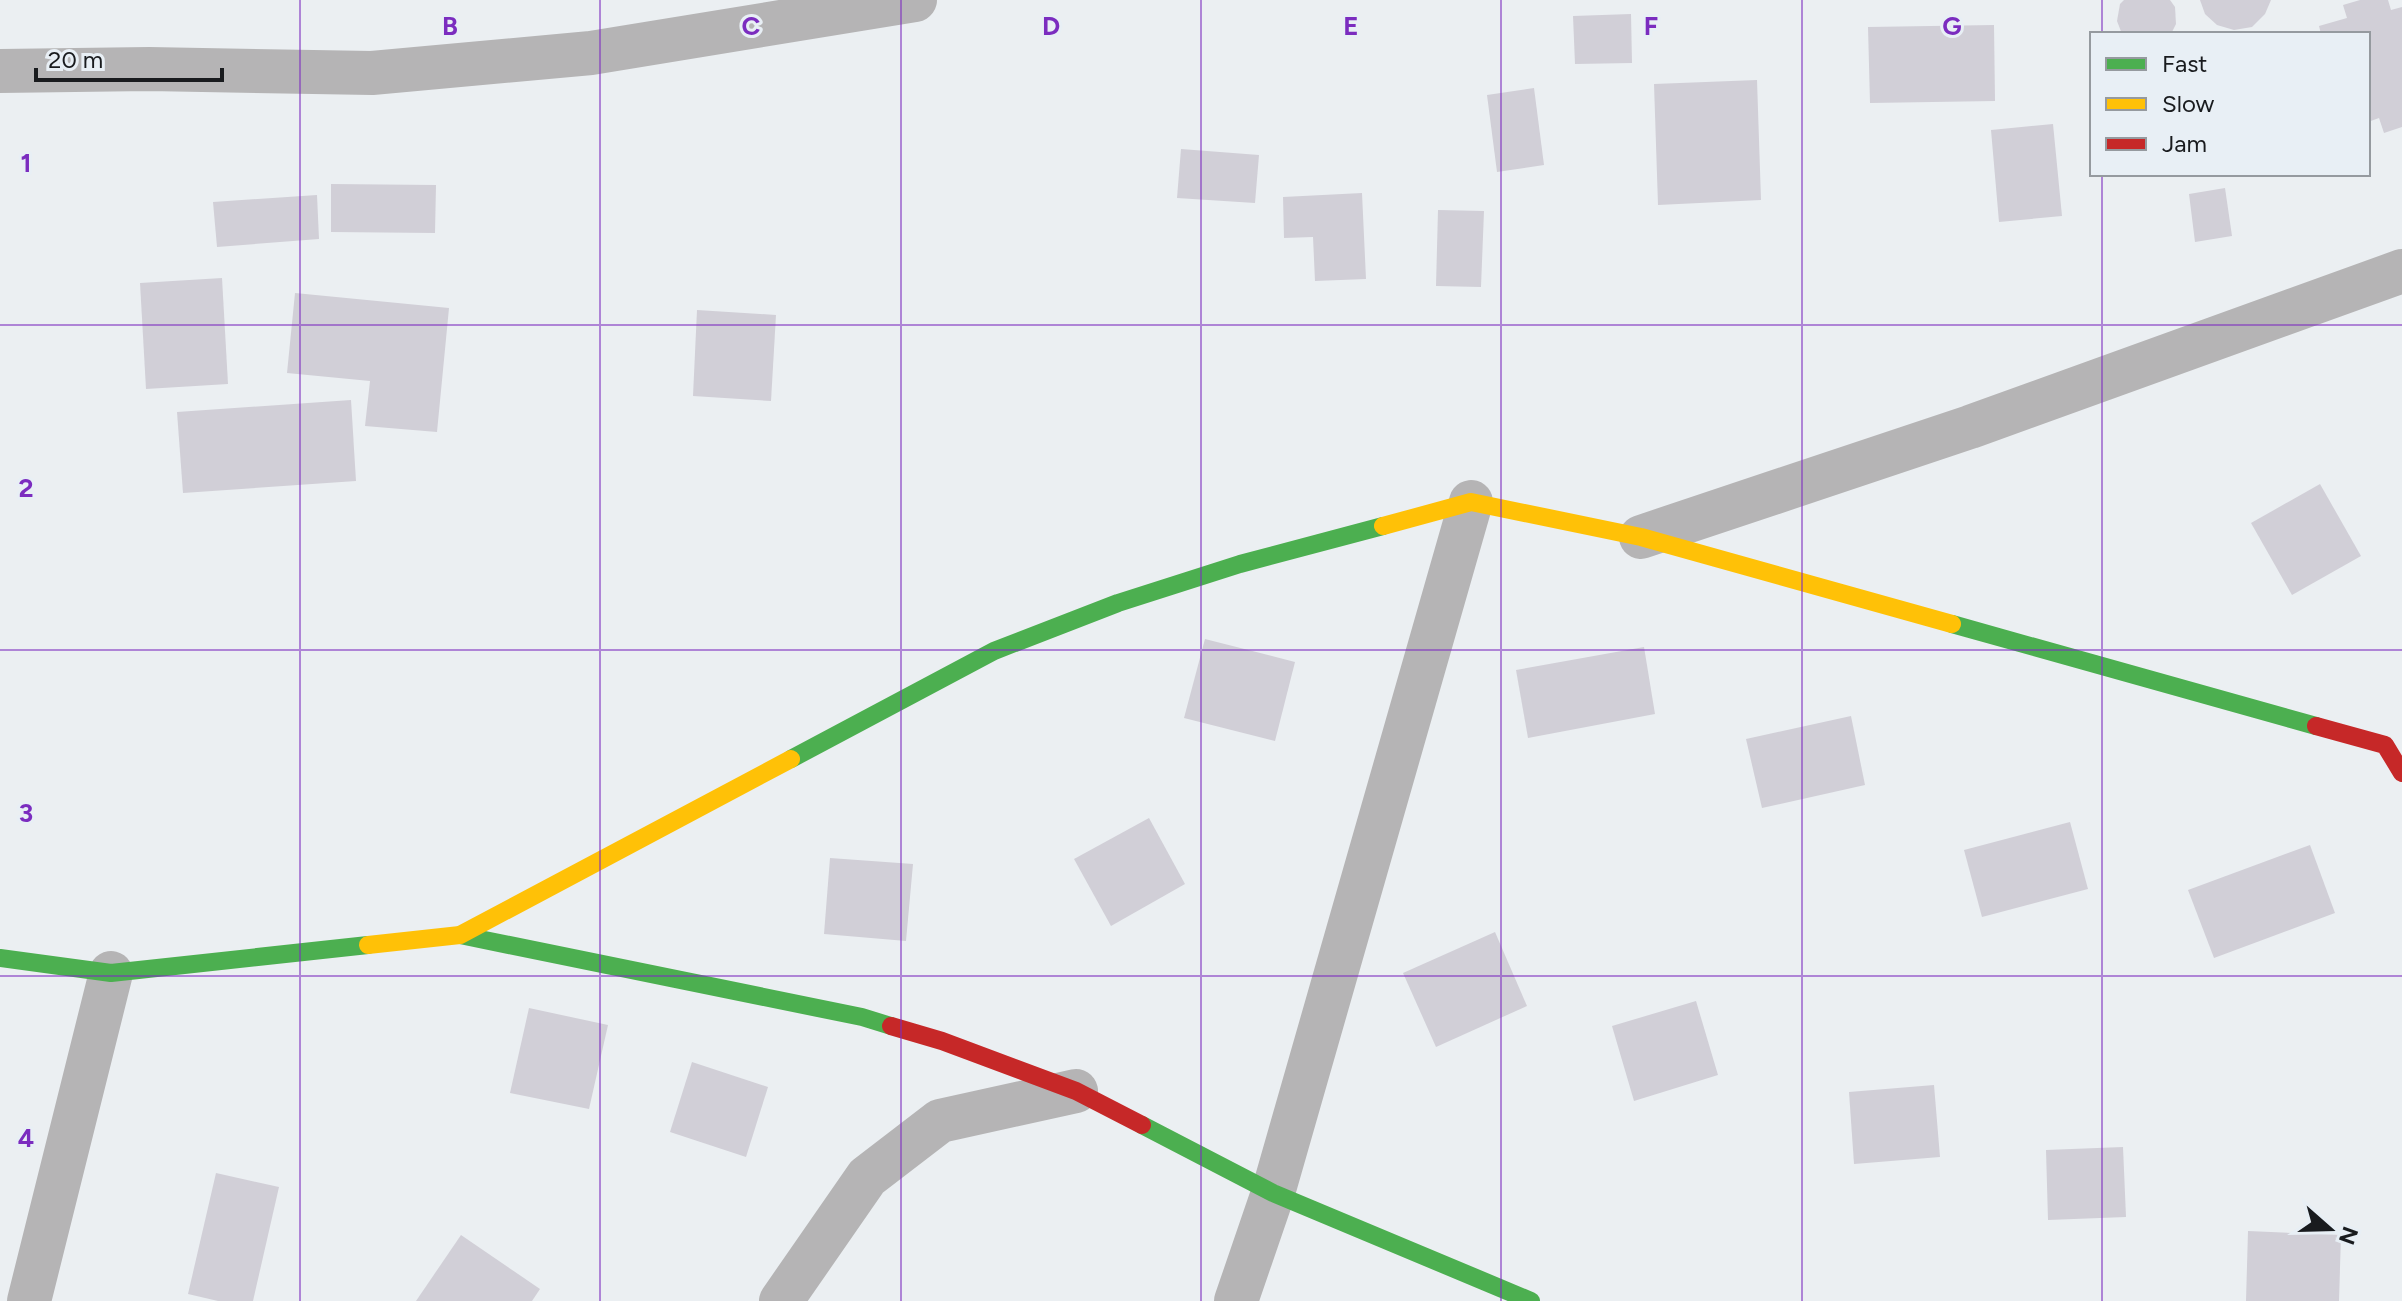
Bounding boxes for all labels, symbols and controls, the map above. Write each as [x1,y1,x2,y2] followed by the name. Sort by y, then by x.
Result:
[442,10,458,42] text: B
[742,10,761,42] text: C
[1042,10,1060,42] text: D
[1343,10,1359,42] text: E
[1644,10,1658,42] text: F
[1942,10,1962,42] text: G
[36,32,222,82] scale bar
[2090,32,2370,176] legend
[48,45,103,74] text: 20 m
[2162,49,2207,78] text: Fast
[2162,89,2215,118] text: Slow
[2162,129,2207,158] text: Jam
[21,147,31,179] text: 1
[18,472,34,504] text: 2
[19,797,33,829] text: 3
[18,1122,34,1154] text: 4
[2290,1189,2370,1269] north arrow
[2333,1223,2364,1248] text: N

